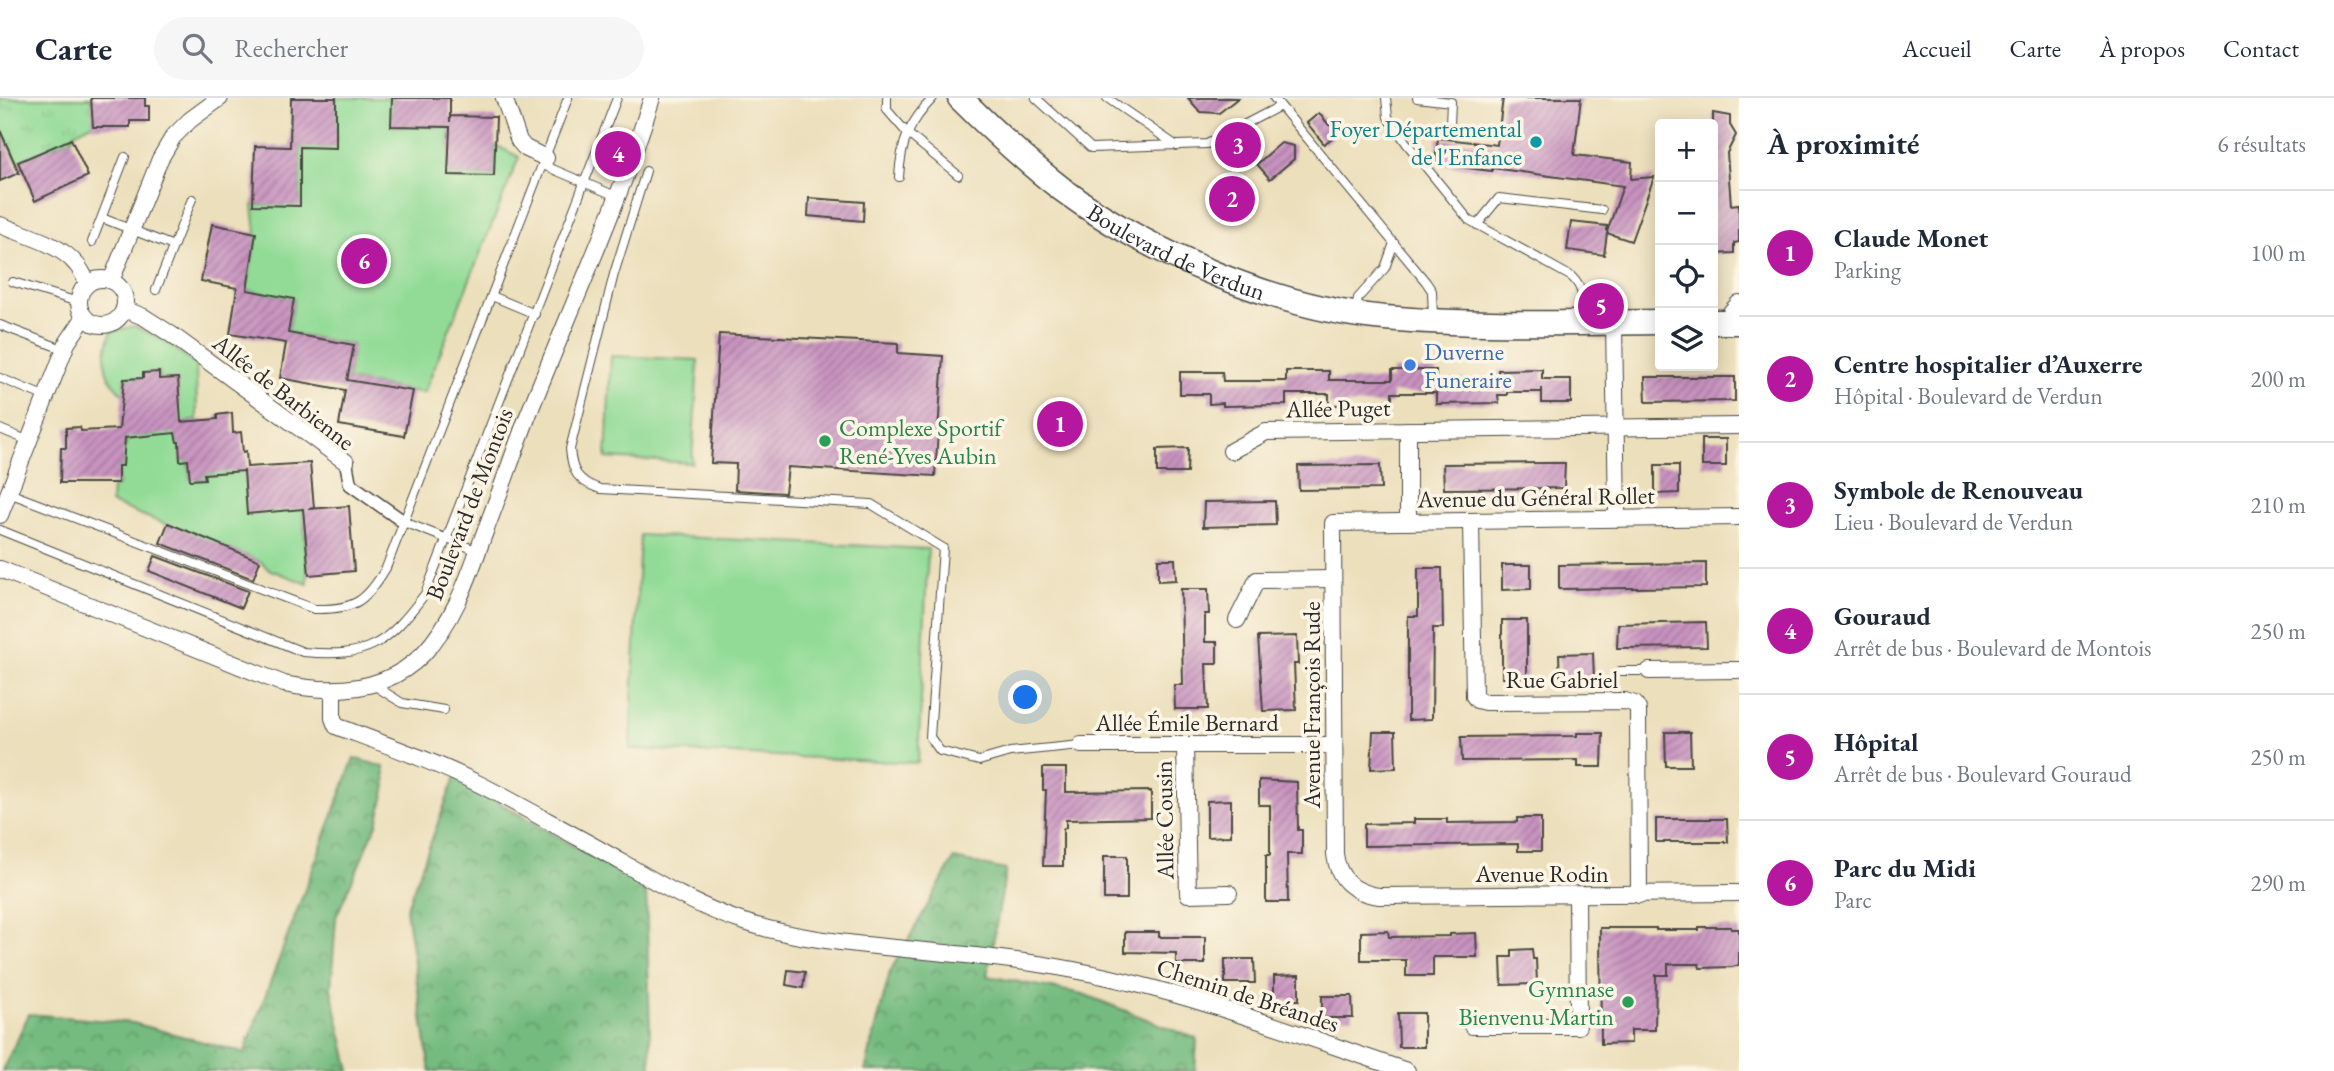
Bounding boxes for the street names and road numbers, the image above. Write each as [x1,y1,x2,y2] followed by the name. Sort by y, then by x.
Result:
[1082,196,1270,307] street label: Boulevard de Verdun
[206,326,361,457] street label: Allée de Barbienne
[1284,392,1391,424] street label: Allée Puget
[418,403,520,605] street label: Boulevard de Montois
[1416,479,1655,515] street label: Avenue du Général Rollet
[1296,601,1327,810] street label: Avenue François Rude
[1506,664,1618,695] street label: Rue Gabriel
[1094,707,1279,738] street label: Allée Émile Bernard
[1147,760,1181,881] street label: Allée Cousin
[1474,858,1609,889] street label: Avenue Rodin
[1153,951,1343,1039] street label: Chemin de Bréandes

